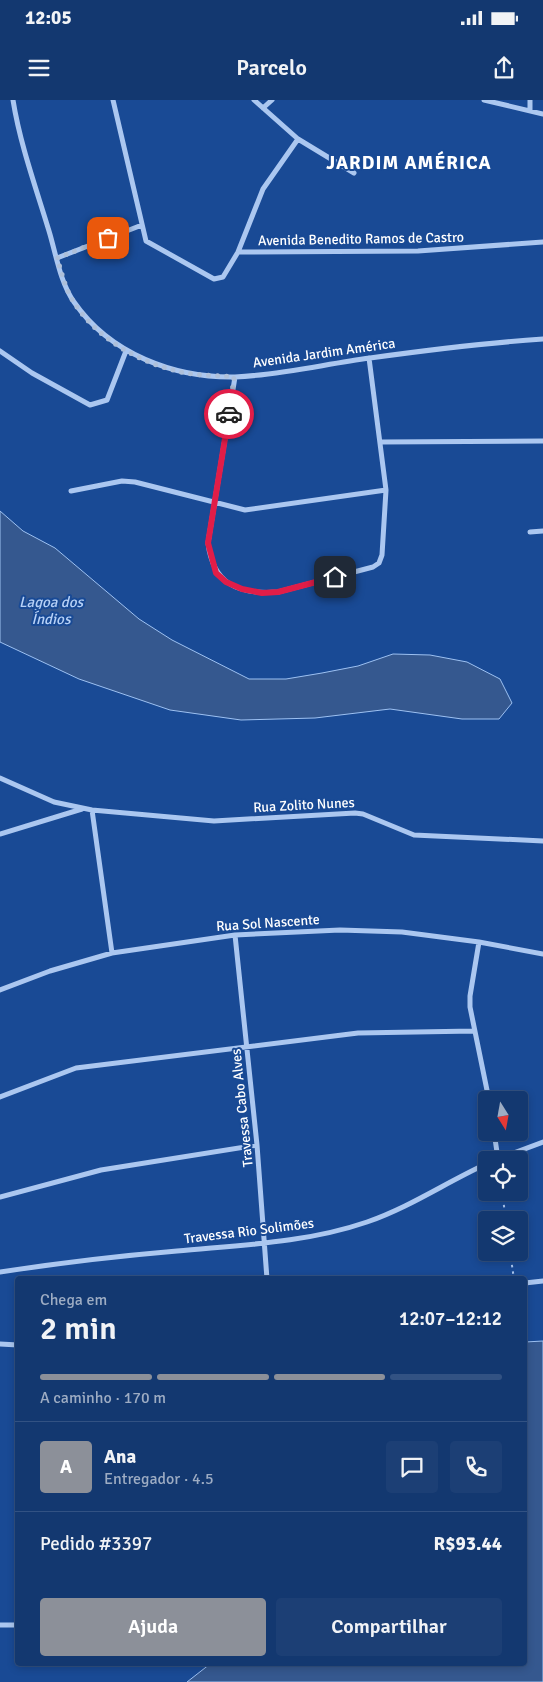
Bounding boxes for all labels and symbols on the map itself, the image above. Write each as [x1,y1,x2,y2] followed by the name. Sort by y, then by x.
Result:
[326,151,492,175] district label: JARDIM AMÉRICA
[87,217,129,259] pin
[258,229,464,249] street label: Avenida Benedito Ramos de Castro
[252,335,396,371] street label: Avenida Jardim América
[204,389,254,439] courier
[314,556,356,598] pin
[19,593,85,628] water label: Lagoa dos Índios
[253,794,355,816] street label: Rua Zolito Nunes
[216,911,320,935] street label: Rua Sol Nascente
[227,1048,257,1168] street label: Travessa Cabo Alves
[478,1091,528,1141] north arrow
[183,1215,315,1247] street label: Travessa Rio Solimões

